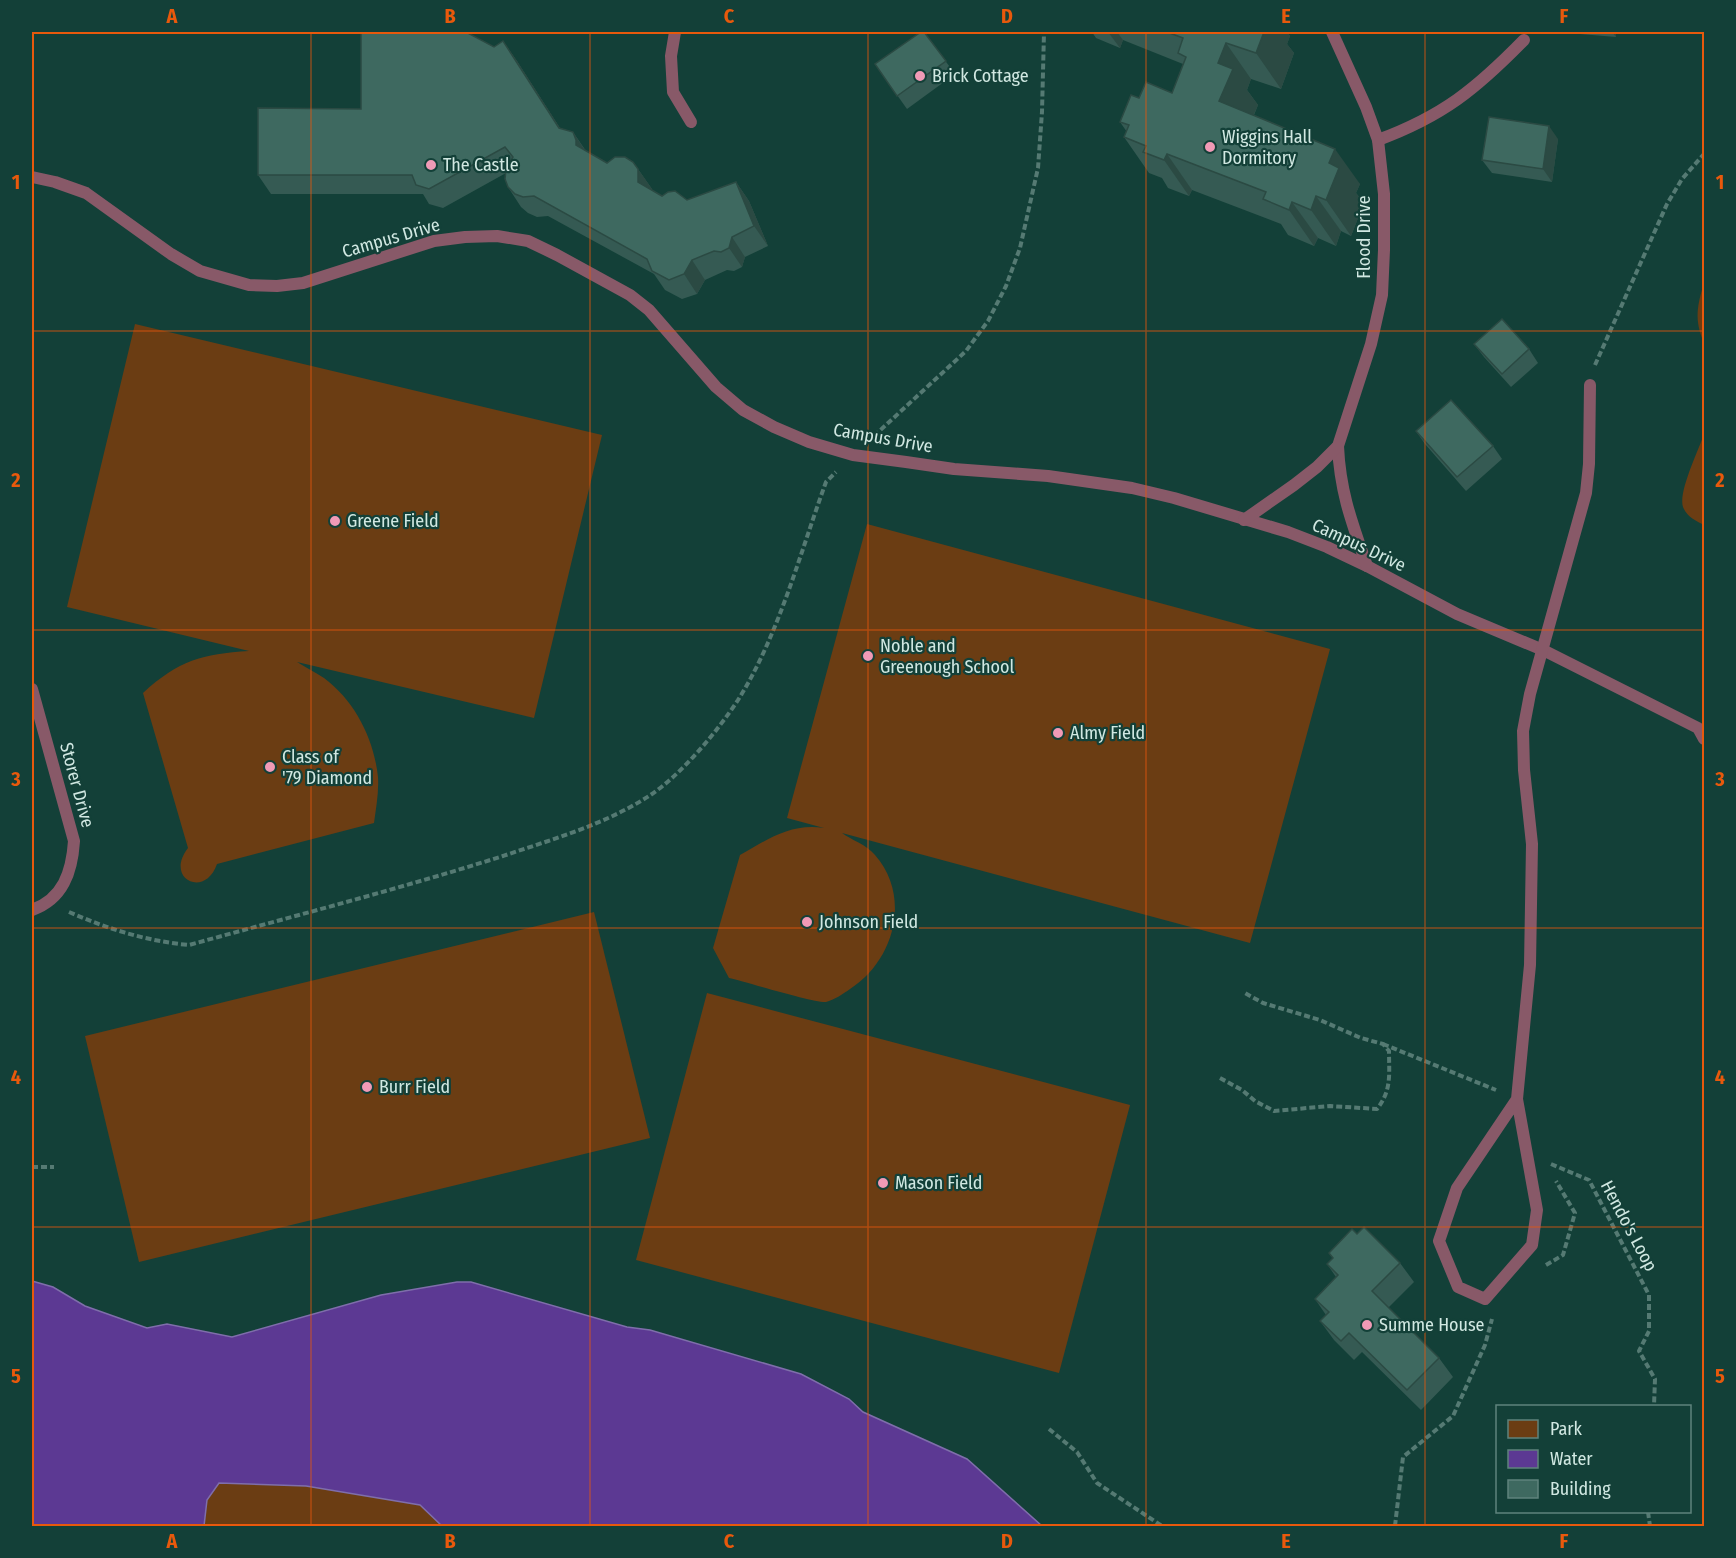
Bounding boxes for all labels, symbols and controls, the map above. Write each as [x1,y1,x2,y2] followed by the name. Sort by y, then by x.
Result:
[166,4,179,28] text: A
[444,4,456,28] text: B
[724,4,735,28] text: C
[1001,4,1013,28] text: D
[1281,4,1291,28] text: E
[1560,4,1569,28] text: F
[932,65,1029,87] place label: Brick Cottage
[913,69,927,83] marker: Brick Cottage
[1222,126,1312,169] place label: Wiggins Hall Dormitory
[1203,140,1217,154] marker: Wiggins Hall Dormitory
[443,154,519,176] place label: The Castle
[424,158,438,172] marker: The Castle
[12,170,20,194] text: 1
[1716,170,1724,194] text: 1
[1353,195,1375,279] street label: Flood Drive
[340,214,443,262] street label: Campus Drive
[832,418,935,458] street label: Campus Drive
[10,468,21,492] text: 2
[1714,468,1725,492] text: 2
[347,510,439,532] place label: Greene Field
[328,514,342,528] marker: Greene Field
[1309,514,1409,576] street label: Campus Drive
[880,635,1014,678] place label: Noble and Greenough School
[861,649,875,663] marker: Noble and Greenough School
[1070,722,1145,744] place label: Almy Field
[1051,726,1065,740] marker: Almy Field
[55,740,99,830] street label: Storer Drive
[282,746,372,789] place label: Class of '79 Diamond
[263,760,277,774] marker: Class of '79 Diamond
[10,767,21,791] text: 3
[1714,767,1725,791] text: 3
[819,911,918,933] place label: Johnson Field
[800,915,814,929] marker: Johnson Field
[11,1065,21,1089] text: 4
[1715,1065,1725,1089] text: 4
[379,1076,450,1098] place label: Burr Field
[360,1080,374,1094] marker: Burr Field
[895,1172,982,1194] place label: Mason Field
[876,1176,890,1190] marker: Mason Field
[1596,1177,1662,1275] street label: Hendo's Loop
[1379,1314,1485,1336] place label: Summe House
[1360,1318,1374,1332] marker: Summe House
[11,1364,21,1388] text: 5
[1715,1364,1725,1388] text: 5
[1496,1405,1691,1513] legend
[1550,1418,1583,1440] text: Park
[1550,1448,1593,1470] text: Water
[1550,1478,1611,1500] text: Building
[166,1529,179,1553] text: A
[444,1529,456,1553] text: B
[724,1529,735,1553] text: C
[1001,1529,1013,1553] text: D
[1281,1529,1291,1553] text: E
[1560,1529,1569,1553] text: F

